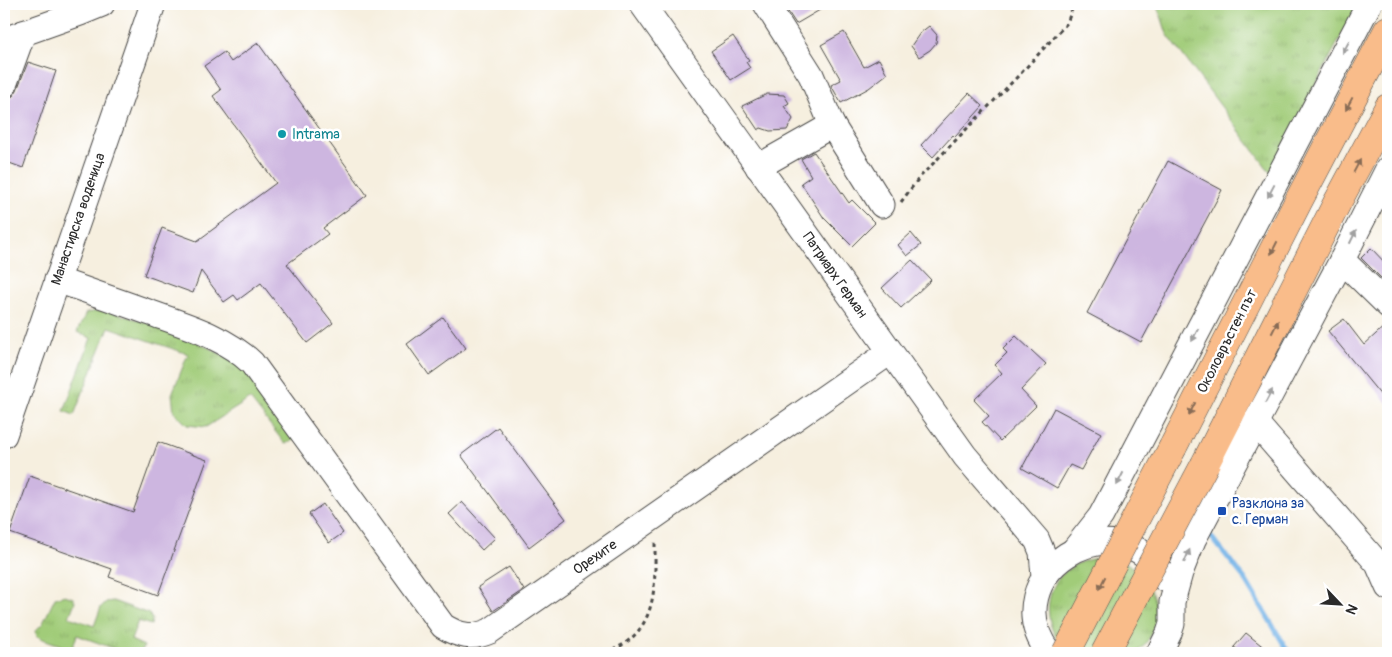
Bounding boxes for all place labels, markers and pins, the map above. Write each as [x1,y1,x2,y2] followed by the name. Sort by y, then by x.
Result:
[292,126,340,143] place label: Intrama
[276,128,288,140] marker: Intrama
[1232,495,1304,528] place label: Разклона за с. Герман
[1216,505,1228,517] marker: Разклона за с. Герман

